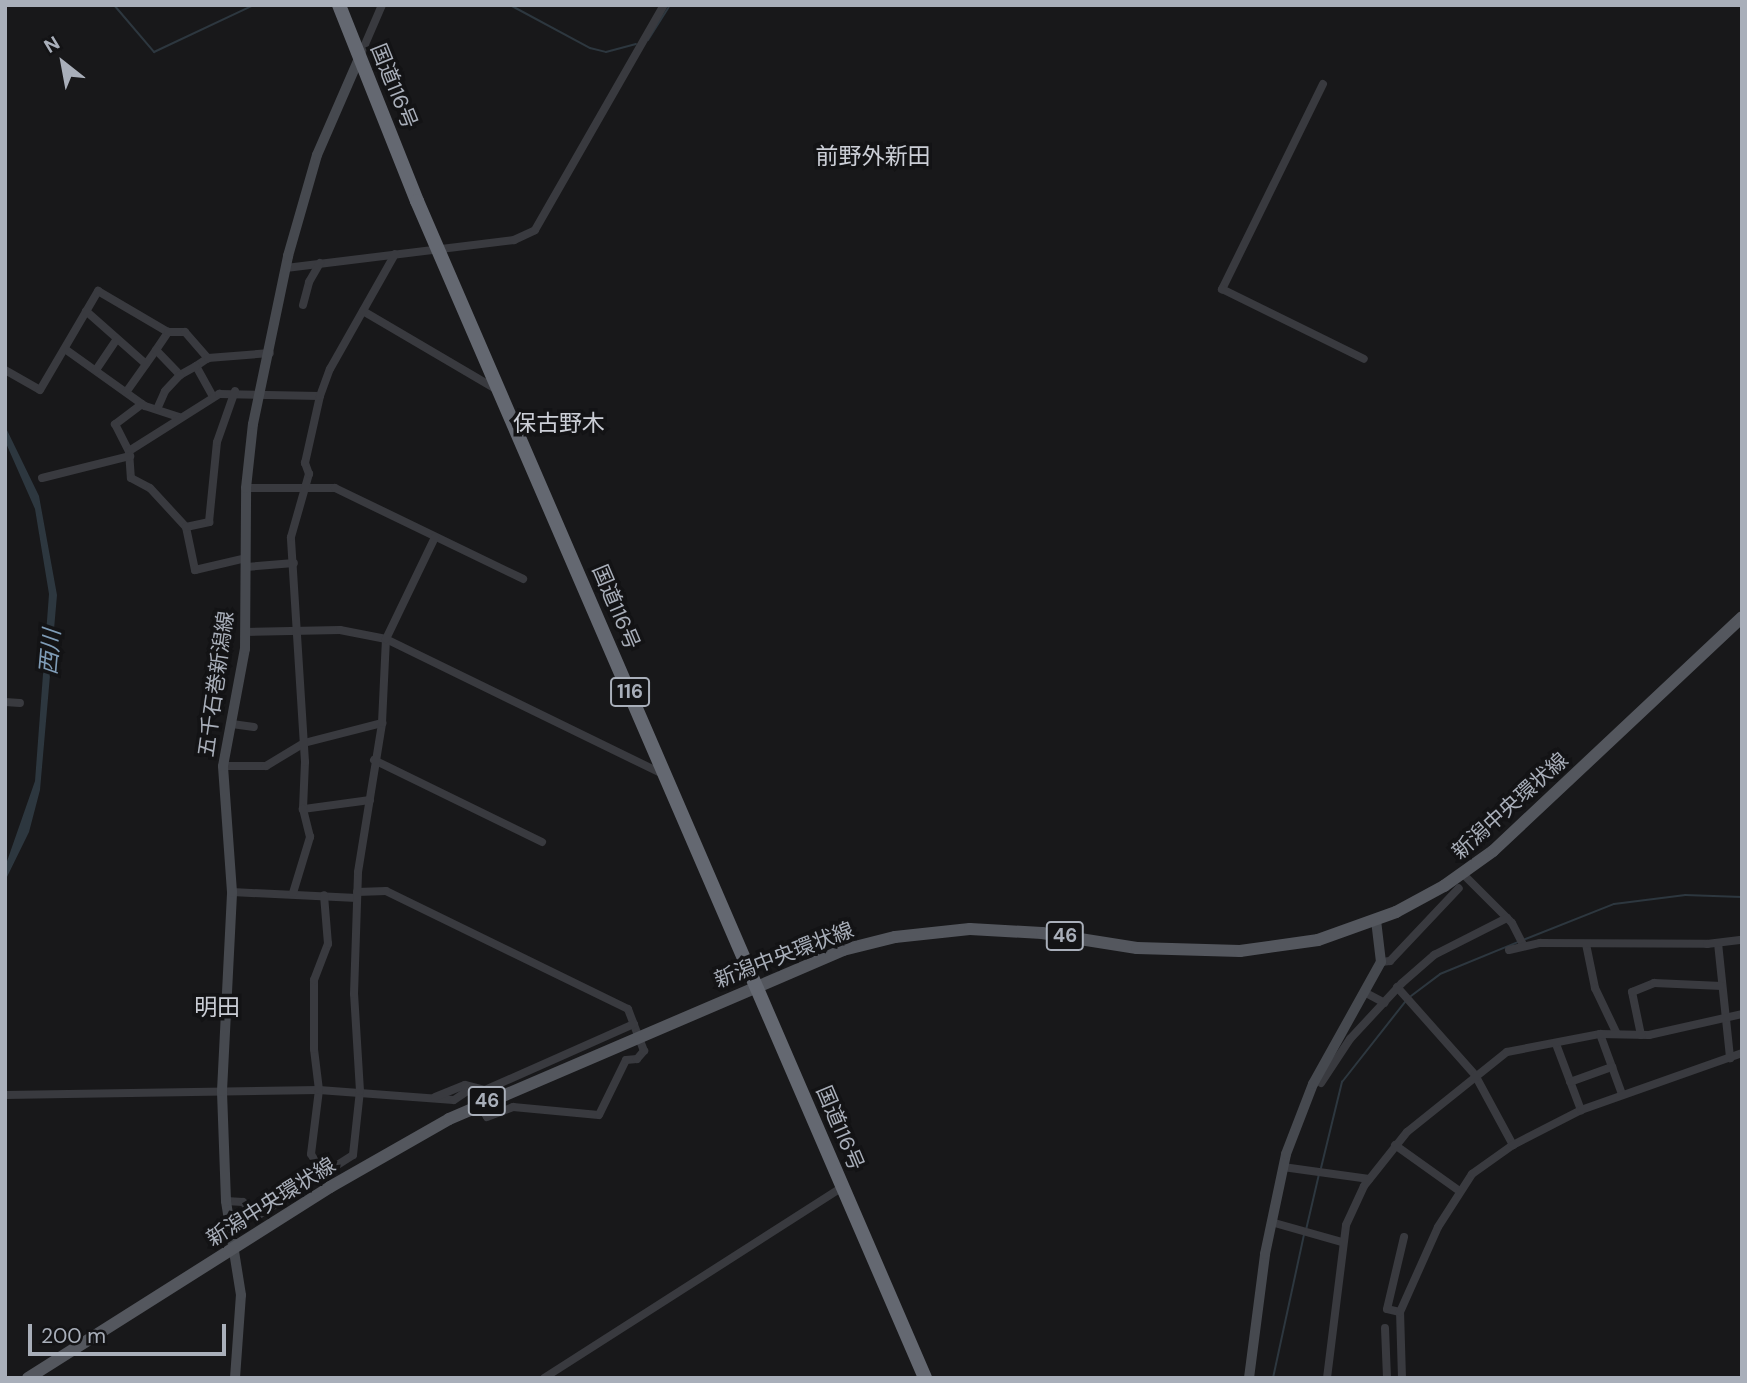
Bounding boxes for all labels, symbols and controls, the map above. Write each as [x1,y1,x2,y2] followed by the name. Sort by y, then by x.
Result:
[28,28,98,98] north arrow
[40,30,64,59] text: N
[366,40,422,132] street label: 国道116号
[816,142,930,170] district label: 前野外新田
[513,409,605,437] district label: 保古野木
[587,561,645,653] street label: 国道116号
[193,609,239,759] street label: 五千石巻新潟線
[34,628,66,676] water label: 西川
[609,677,651,708] road number: 116
[1447,747,1573,865] street label: 新潟中央環状線
[711,917,857,993] street label: 新潟中央環状線
[1046,920,1084,952] road number: 46
[194,993,240,1021] district label: 明田
[811,1082,869,1174] street label: 国道116号
[468,1086,506,1116] road number: 46
[202,1152,340,1252] street label: 新潟中央環状線
[32,1310,229,1354] scale bar
[41,1322,106,1350] text: 200 m

